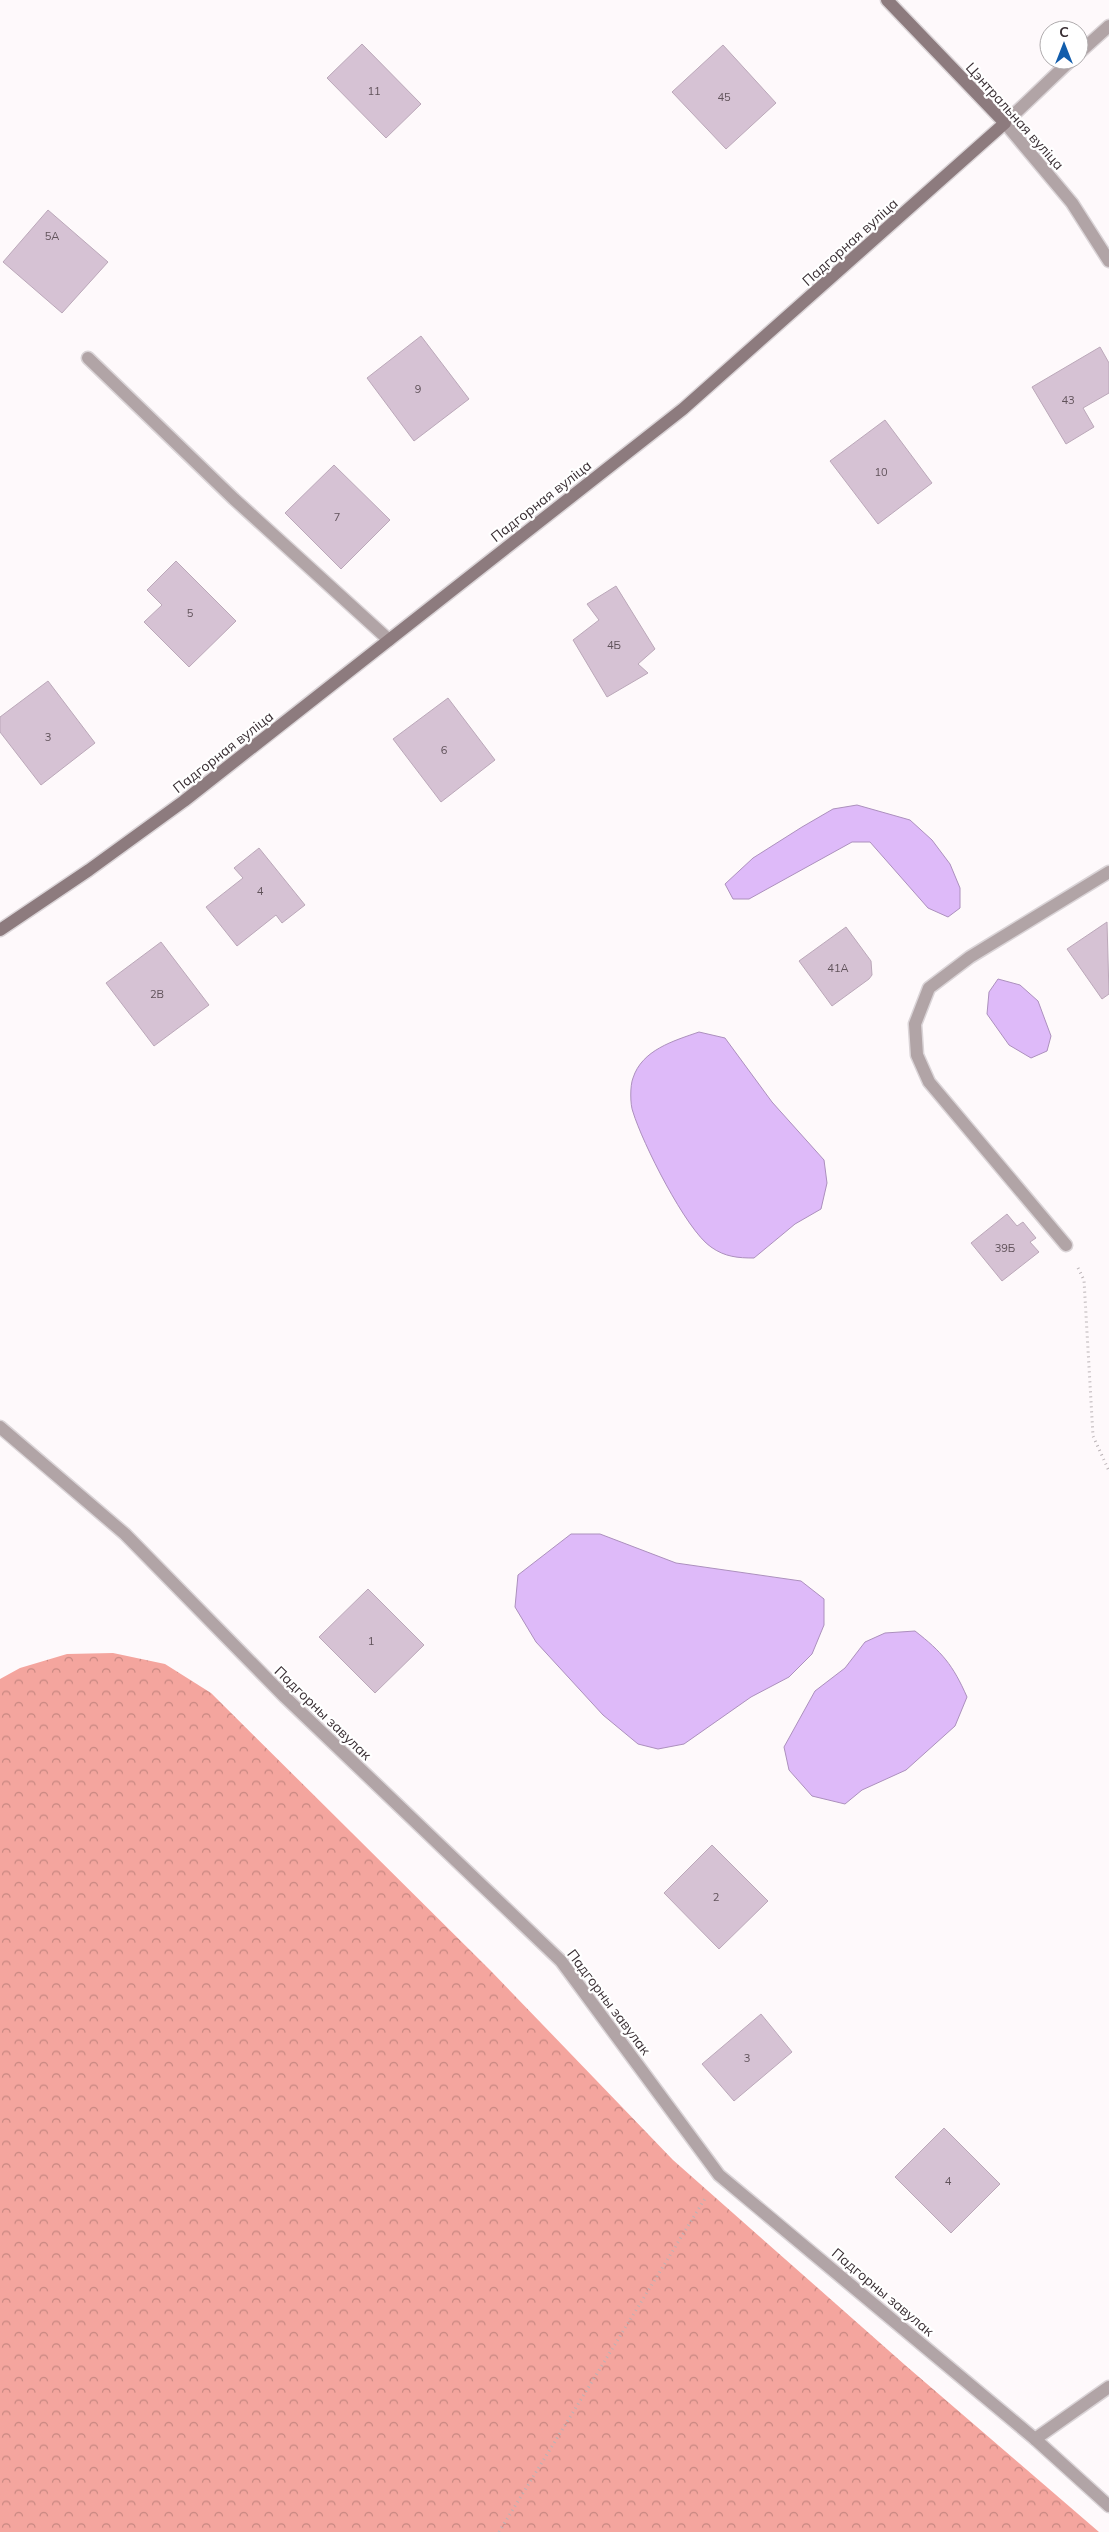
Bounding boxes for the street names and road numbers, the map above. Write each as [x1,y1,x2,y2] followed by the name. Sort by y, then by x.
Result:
[962,59,1068,173] street label: Цэнтральная вуліца
[798,194,902,290] street label: Падгорная вуліца
[487,456,595,546] street label: Падгорная вуліца
[169,707,277,797] street label: Падгорная вуліца
[271,1662,376,1764] street label: Падгорны завулак
[563,1945,655,2059] street label: Падгорны завулак
[828,2244,938,2340] street label: Падгорны завулак

